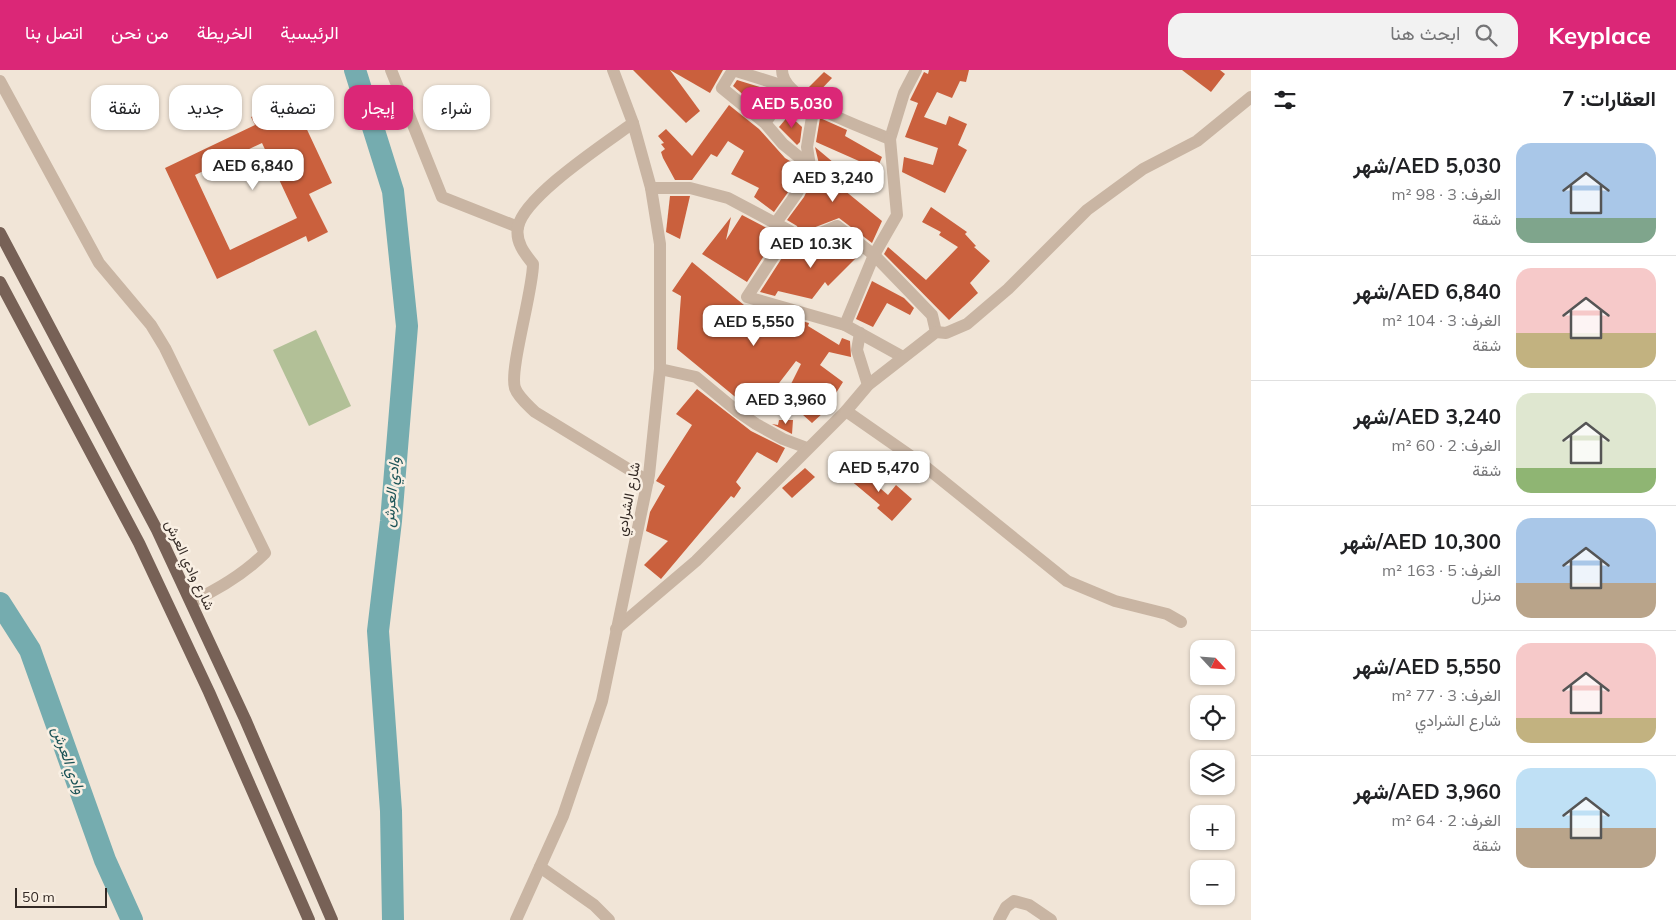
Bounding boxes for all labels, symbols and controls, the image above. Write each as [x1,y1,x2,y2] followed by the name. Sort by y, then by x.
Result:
[1168,13,1518,58] search box
[1548,20,1651,50] text: Keyplace
[25,21,83,44] text: اتصل بنا
[111,21,169,44] text: من نحن
[197,21,252,44] text: الخريطة
[280,21,339,44] text: الرئيسية
[1390,21,1460,45] text: ابحث هنا
[1472,21,1500,49] icon: search
[91,85,159,130] chip: شقة
[169,85,242,130] chip: جديد
[252,85,334,130] chip: تصفية
[344,85,413,130] chip: إيجار
[423,85,490,130] chip: شراء
[1562,85,1656,111] text: العقارات: 7
[1271,86,1299,114] icon: filters
[735,87,849,129] pin: AED 5,030
[752,93,832,113] text: AED 5,030
[196,148,310,191] pin: AED 6,840
[1353,152,1501,178] text: AED 5,030/شهر
[213,155,293,175] text: AED 6,840
[776,160,890,203] pin: AED 3,240
[1556,163,1616,223] icon: home
[793,167,873,187] text: AED 3,240
[1392,184,1501,204] text: الغرف: 3 · 98 m²
[1472,209,1501,229] text: شقة
[754,226,868,269] pin: AED 10.3K
[770,233,852,253] text: AED 10.3K
[1353,278,1501,304] text: AED 6,840/شهر
[1556,288,1616,348] icon: home
[697,304,811,347] pin: AED 5,550
[1382,310,1501,330] text: الغرف: 3 · 104 m²
[714,311,794,331] text: AED 5,550
[1472,335,1501,355] text: شقة
[729,382,843,425] pin: AED 3,960
[746,389,826,409] text: AED 3,960
[1353,403,1501,429] text: AED 3,240/شهر
[1556,413,1616,473] icon: home
[1392,435,1501,455] text: الغرف: 2 · 60 m²
[822,450,936,493] pin: AED 5,470
[378,456,407,528] water label: وادي العرش
[839,457,919,477] text: AED 5,470
[612,460,647,538] street label: شارع الشرادي
[1472,460,1501,480] text: شقة
[158,517,219,614] street label: شارع وادي العرش
[1341,528,1501,554] text: AED 10,300/شهر
[1556,538,1616,598] icon: home
[1382,560,1501,580] text: الغرف: 5 · 163 m²
[1471,585,1501,605] text: منزل
[1190,640,1235,685] north arrow
[1190,640,1235,905] map controls
[1353,653,1501,679] text: AED 5,550/شهر
[1556,663,1616,723] icon: home
[1392,685,1501,705] text: الغرف: 3 · 77 m²
[1190,695,1235,740] button: locate
[1415,710,1501,730] text: شارع الشرادي
[45,724,90,798] water label: وادي العرش
[1190,750,1235,795] button: layers
[1353,778,1501,804] text: AED 3,960/شهر
[1556,788,1616,848] icon: home
[1190,805,1235,850] button: +
[1392,810,1501,830] text: الغرف: 2 · 64 m²
[1472,835,1501,855] text: شقة
[1190,860,1235,905] button: −
[15,885,108,908] scale bar
[22,888,55,906] text: 50 m

